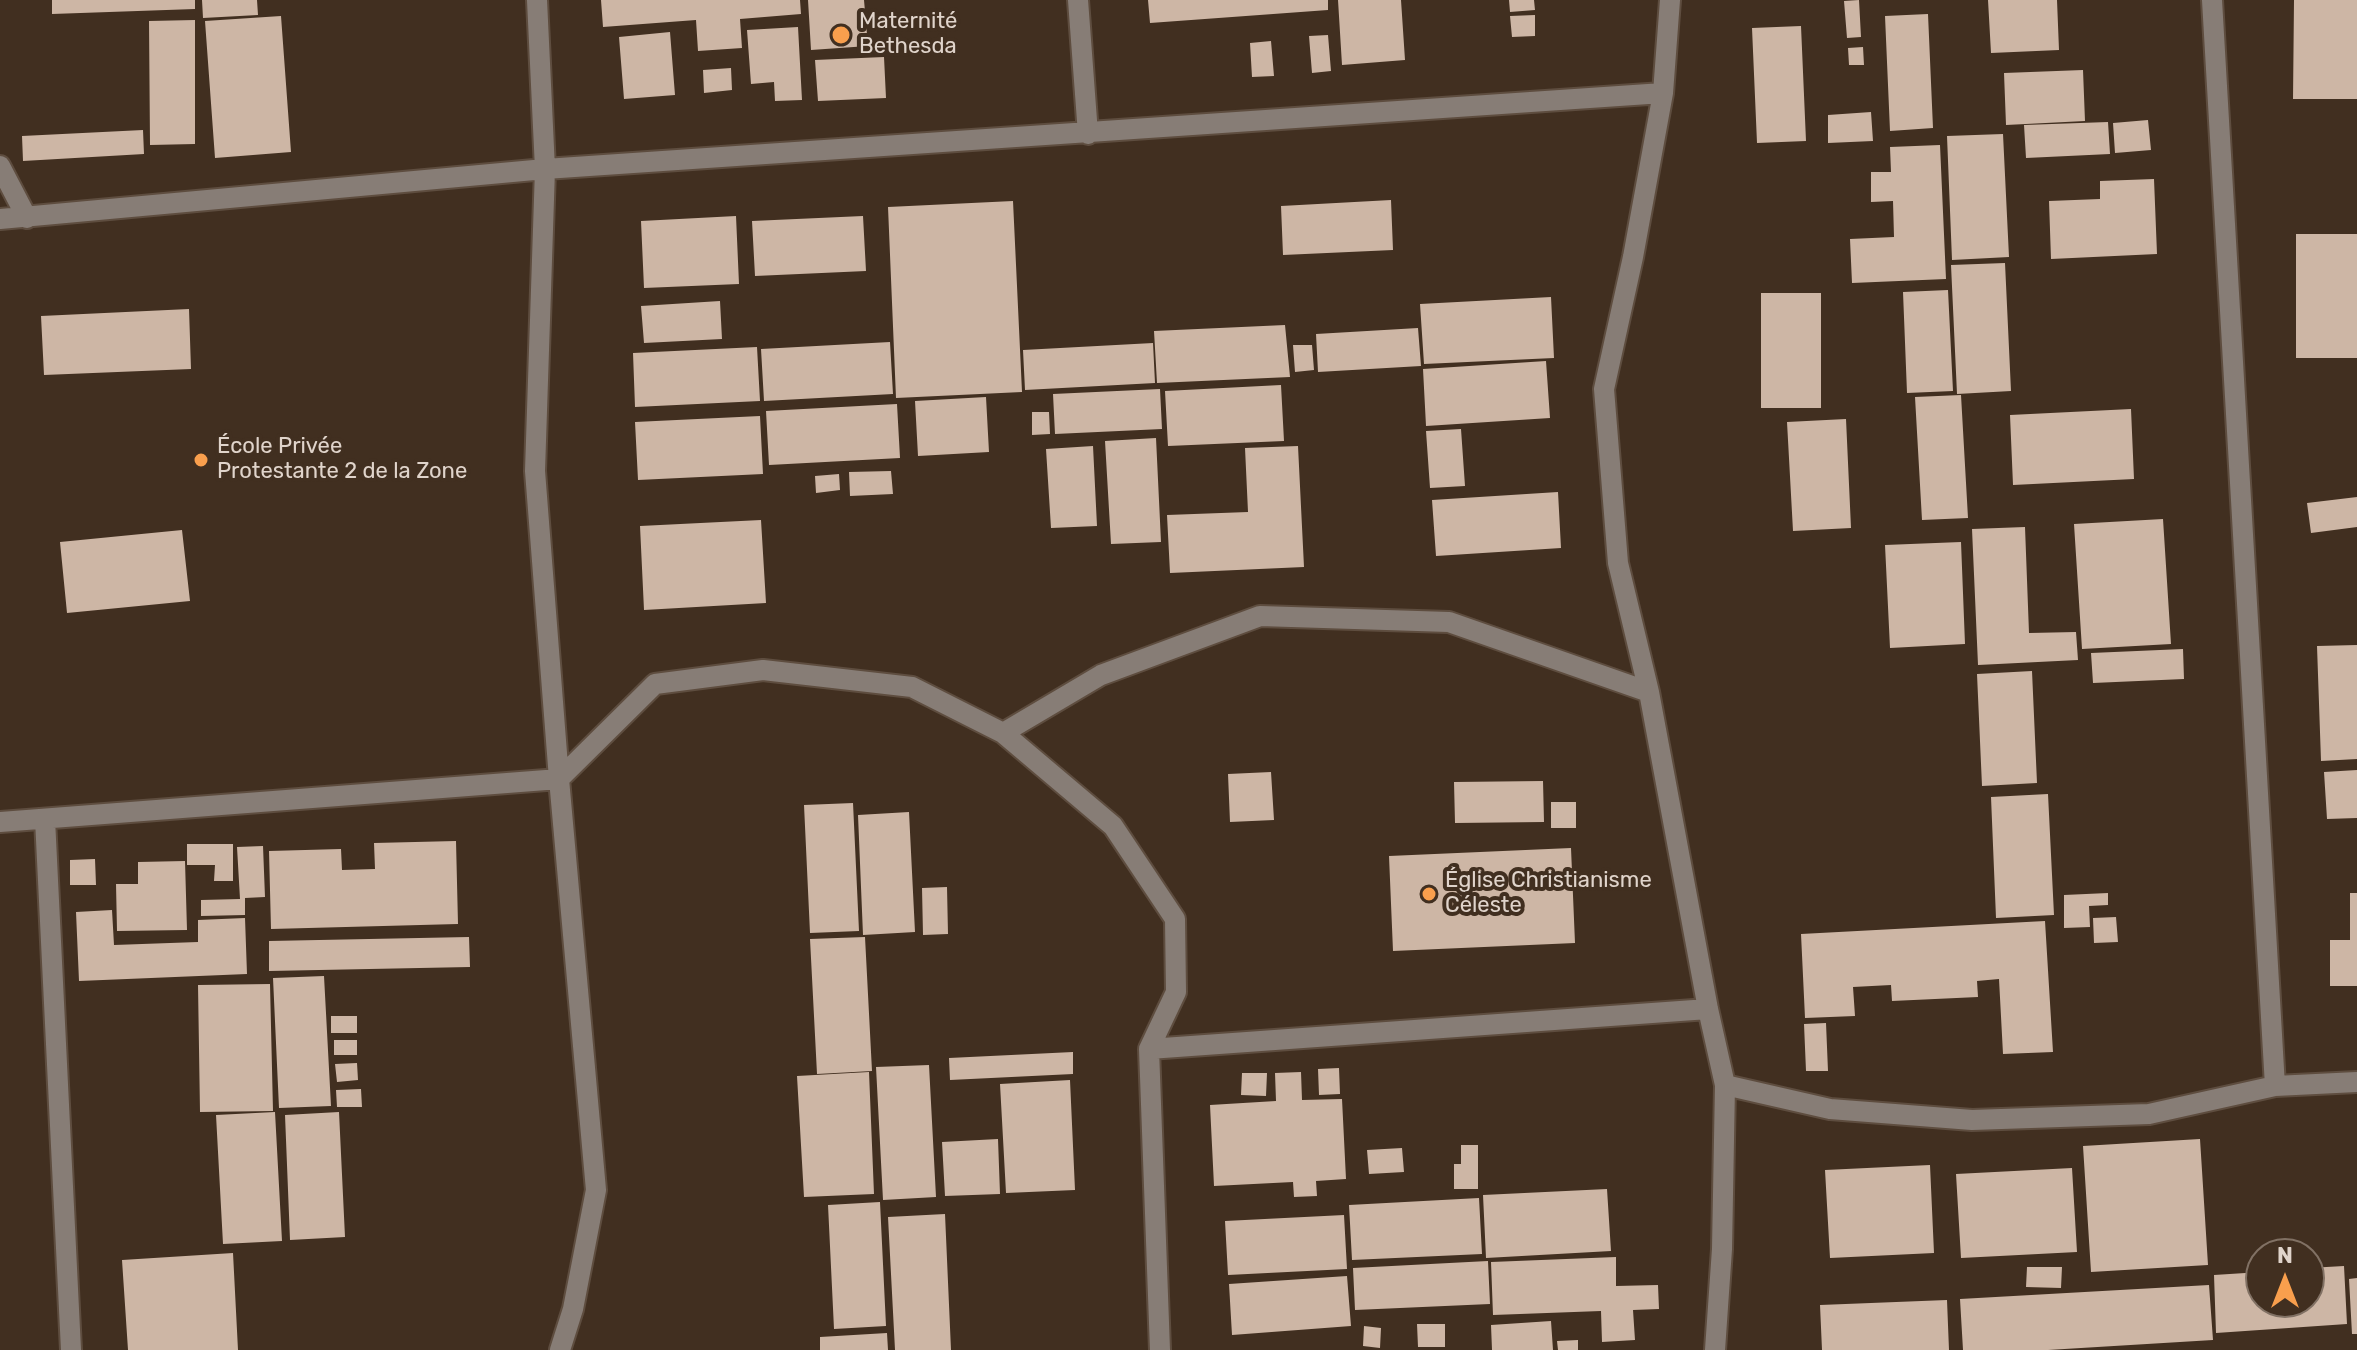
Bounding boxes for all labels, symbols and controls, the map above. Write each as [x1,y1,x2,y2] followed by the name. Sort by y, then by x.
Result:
[859,9,957,60] place label: Maternité Bethesda
[830,24,852,46] marker: Maternité Bethesda
[217,434,467,486] place label: École Privée Protestante 2 de la Zone
[192,451,210,469] marker: École Privée Protestante 2 de la Zone
[1445,868,1652,920] place label: Église Christianisme Céleste
[1420,885,1438,903] marker: Église Christianisme Céleste
[2245,1238,2325,1318] north arrow
[2277,1242,2293,1269] text: N

